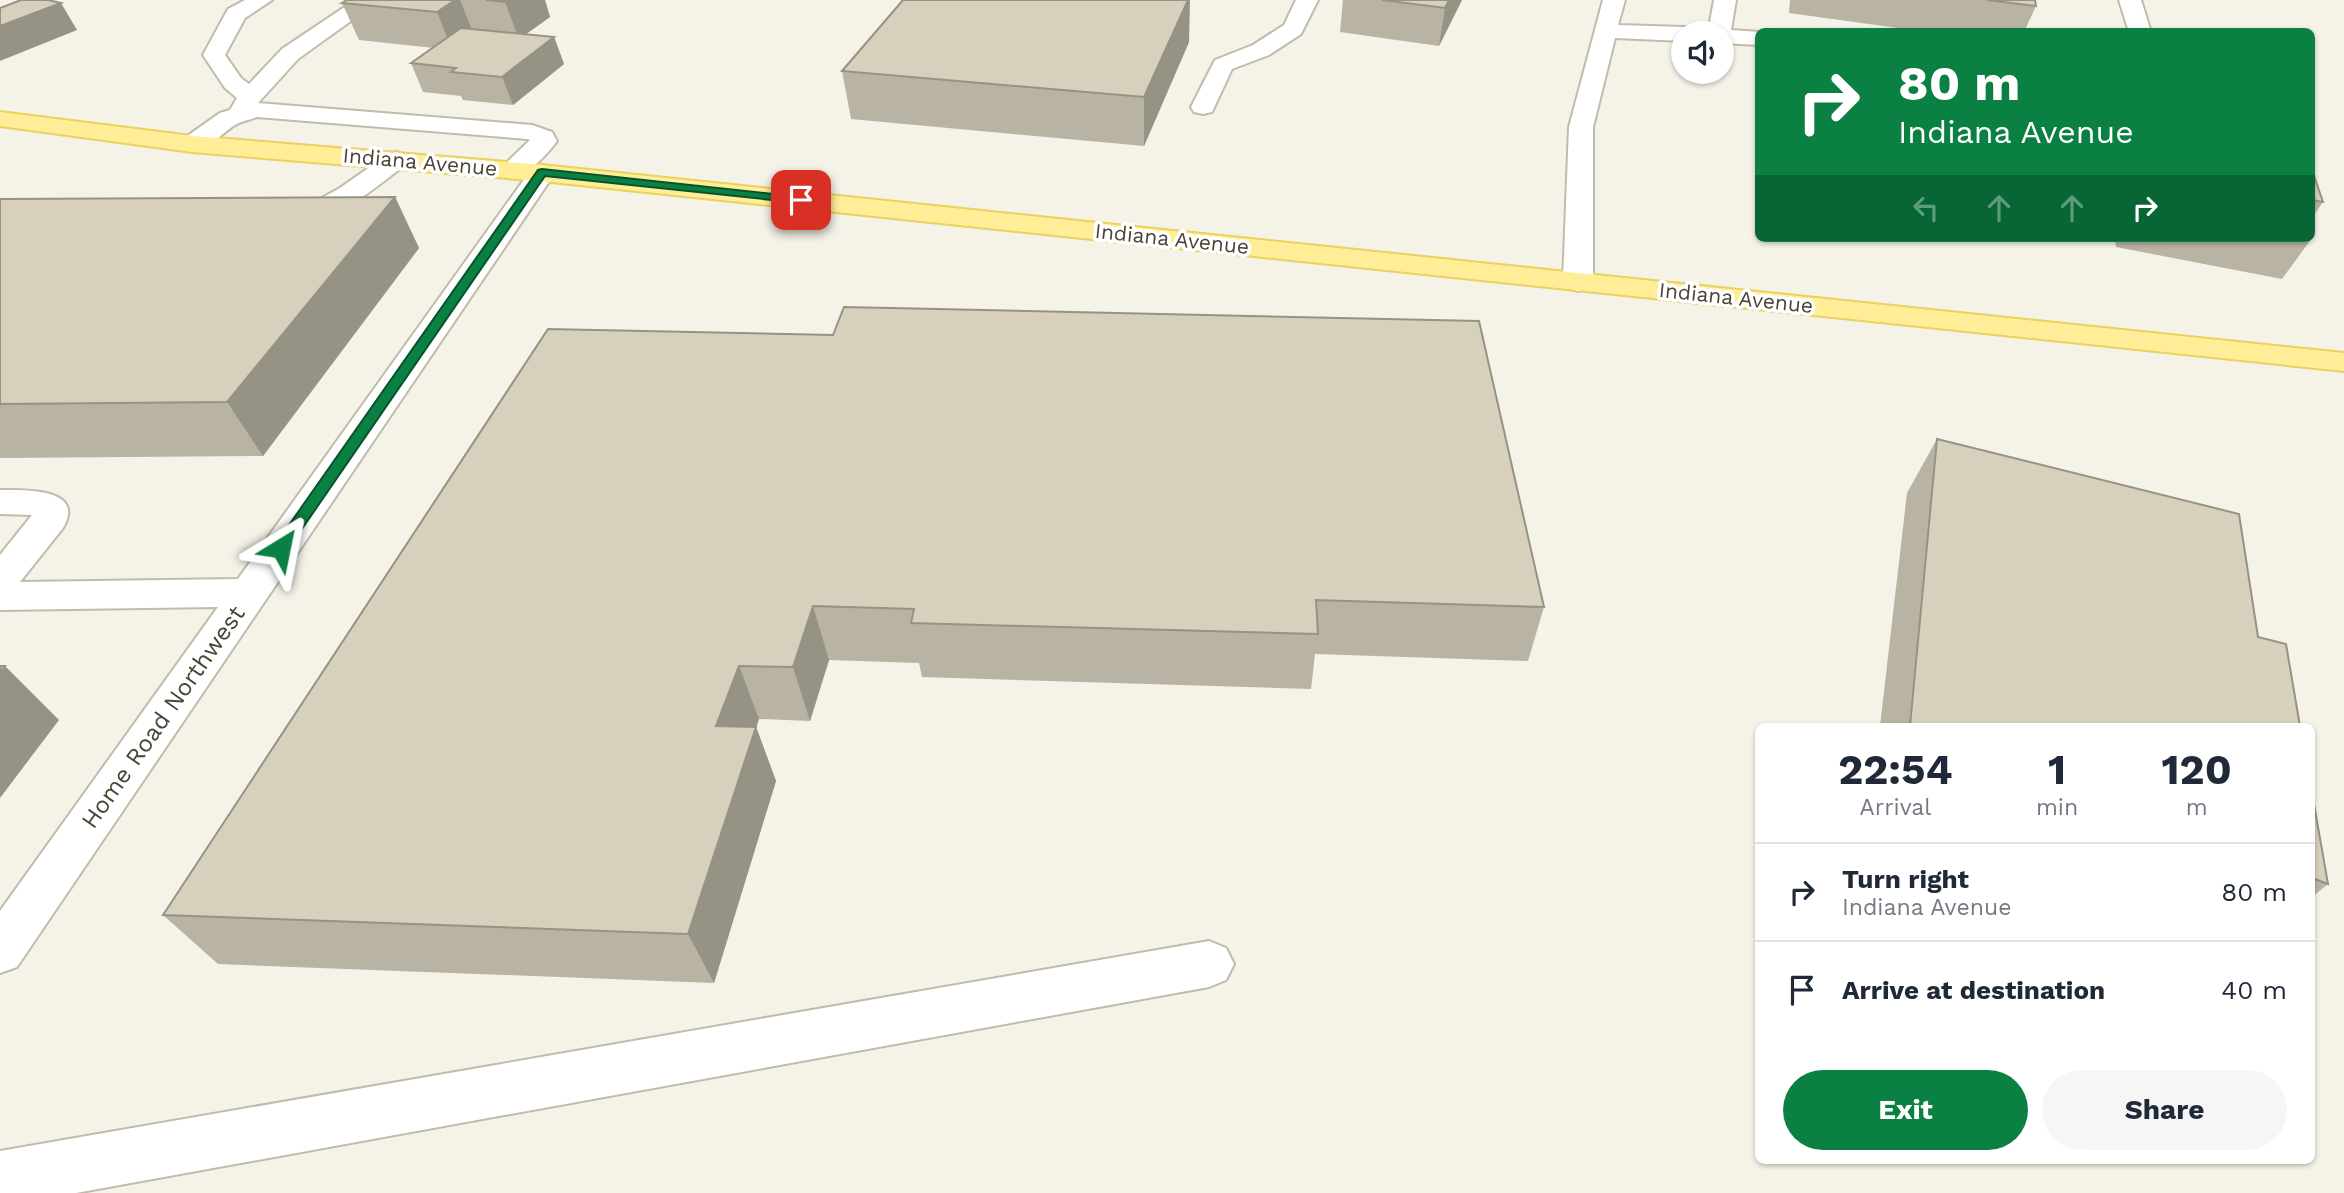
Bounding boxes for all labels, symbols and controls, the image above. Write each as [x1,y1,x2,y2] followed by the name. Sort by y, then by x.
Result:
[1671,21,1734,84] map controls
[1671,21,1734,84] button: sound
[1898,54,2020,112] text: 80 m
[1783,56,1874,147] icon: right
[1898,113,2134,151] text: Indiana Avenue
[342,142,498,181] street label: Indiana Avenue
[771,170,831,230] pin
[782,181,820,219] icon: arrive
[1907,189,1945,227] icon: left
[1980,189,2018,227] icon: ahead
[2053,189,2091,227] icon: ahead
[2126,189,2164,227] icon: right
[1094,218,1250,259] street label: Indiana Avenue
[1658,277,1814,318] street label: Indiana Avenue
[244,511,318,585] position arrow
[75,600,251,834] street label: Home Road Northwest
[1838,745,1953,794] text: 22:54
[2048,745,2066,794] text: 1
[2162,745,2232,794] text: 120
[1860,794,1931,821] text: Arrival
[2036,794,2078,821] text: min
[2186,794,2208,821] text: m
[1842,864,1969,894] text: Turn right
[1783,873,1821,911] icon: right
[2221,877,2287,907] text: 80 m
[1842,894,2012,921] text: Indiana Avenue
[1783,971,1821,1009] icon: arrive
[1842,975,2105,1005] text: Arrive at destination
[2221,975,2287,1005] text: 40 m
[1783,1070,2028,1150] button: Exit
[2042,1070,2287,1150] button: Share

